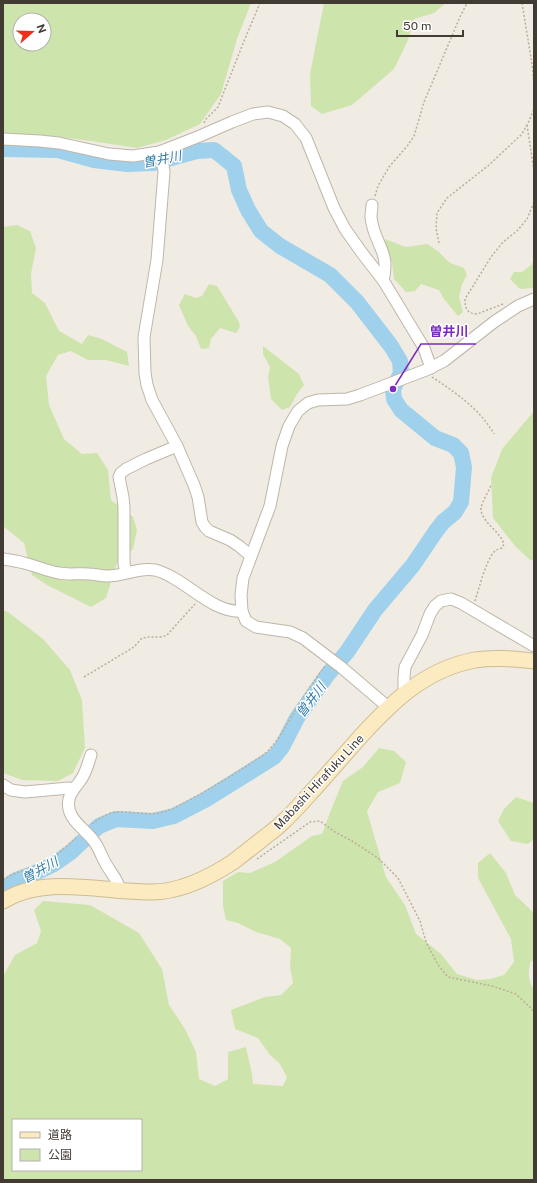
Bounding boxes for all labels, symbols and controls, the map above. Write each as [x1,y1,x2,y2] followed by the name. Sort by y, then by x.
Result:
[12,12,52,52] north arrow
[397,12,463,38] scale bar
[403,19,431,33] text: 50 m
[34,22,49,35] text: N
[141,148,185,170] water label: 曽井川
[421,319,476,344] callout: 曽井川
[429,324,469,339] text: 曽井川
[293,678,330,720] water label: 曽井川
[271,731,367,832] street label: Mabashi Hirafuku Line
[19,853,62,886] water label: 曽井川
[12,1119,142,1171] legend
[48,1128,72,1142] text: 道路
[48,1148,72,1162] text: 公園

